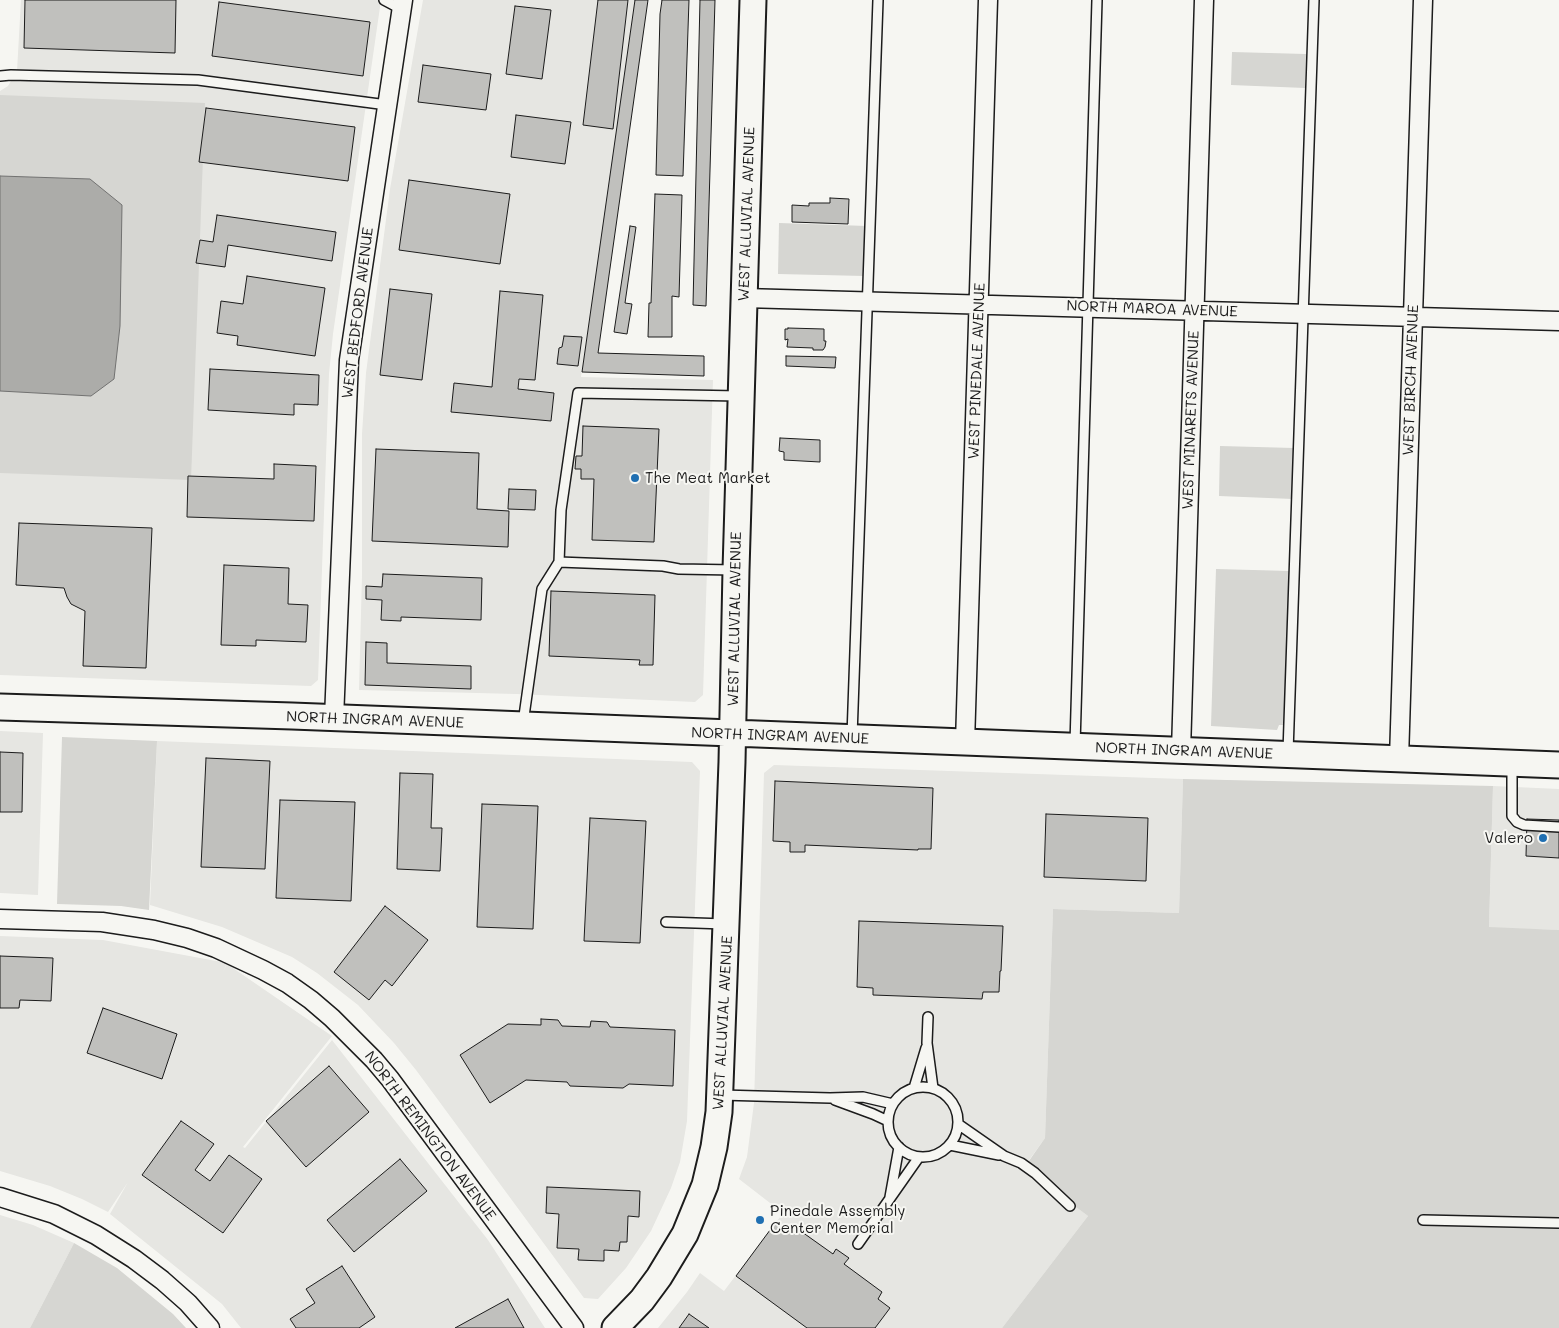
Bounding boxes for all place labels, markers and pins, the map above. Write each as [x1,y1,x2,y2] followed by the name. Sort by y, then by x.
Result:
[645,469,771,487] place label: The Meat Market
[629,472,641,484] marker: The Meat Market
[1485,829,1533,847] place label: Valero
[1537,832,1549,844] marker: Valero
[770,1202,905,1237] place label: Pinedale Assembly Center Memorial
[754,1214,766,1226] marker: Pinedale Assembly Center Memorial

